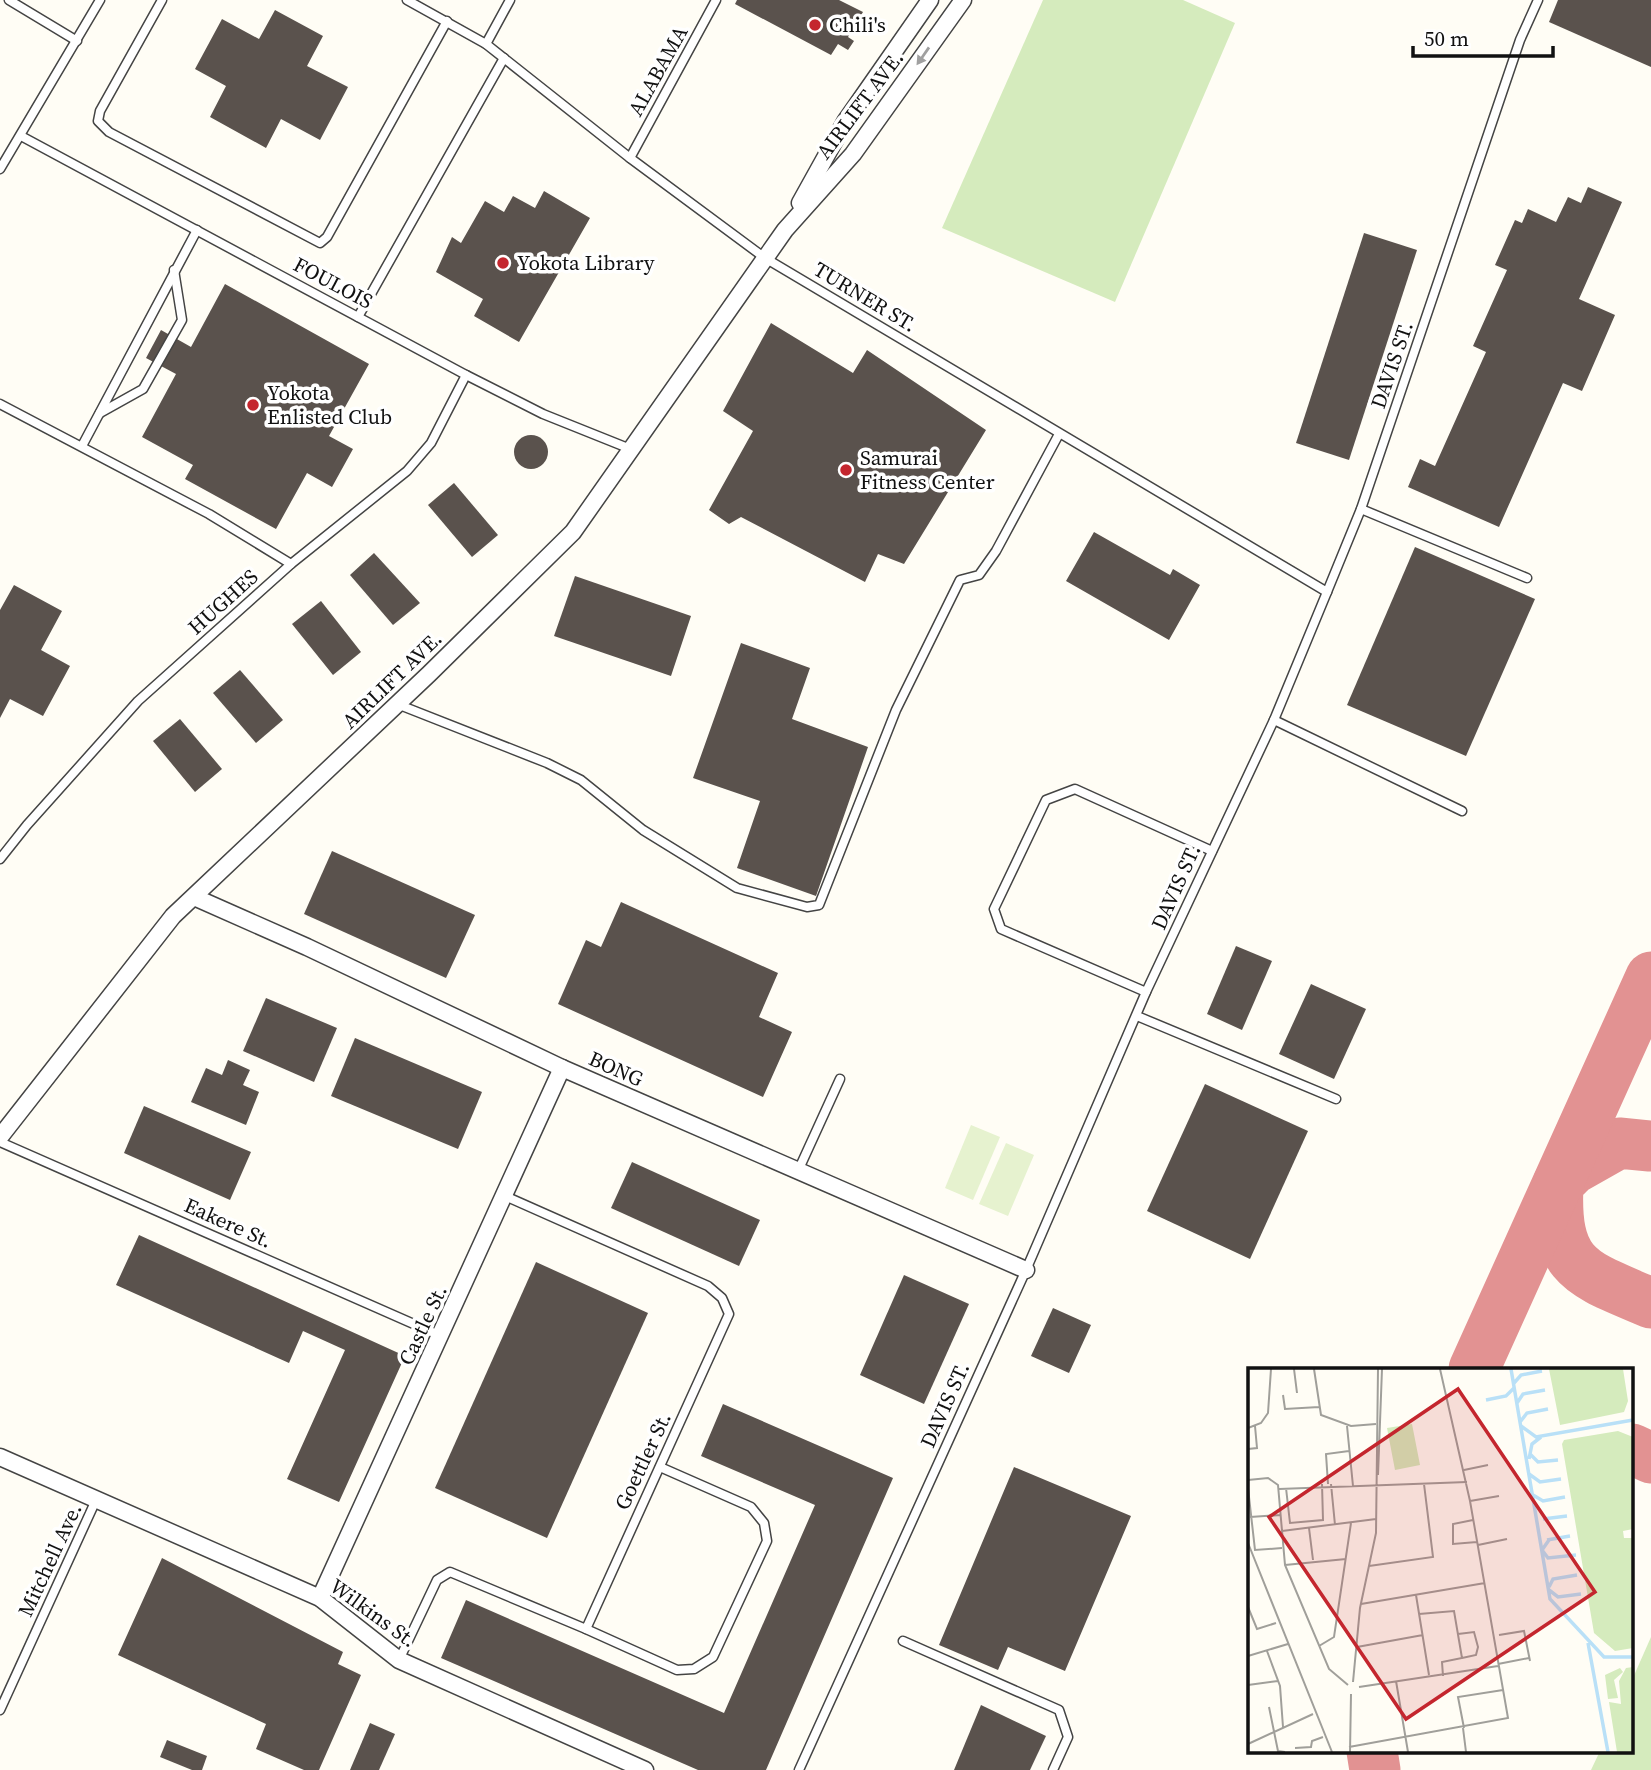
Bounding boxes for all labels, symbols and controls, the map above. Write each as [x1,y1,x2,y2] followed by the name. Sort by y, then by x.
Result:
[829,10,886,39] place label: Chili's
[1413,14,1553,58] scale bar
[807,17,823,33] marker: Chili's
[621,20,694,121] street label: ALABAMA
[1424,24,1469,53] text: 50 m
[809,44,910,165] street label: AIRLIFT AVE.
[917,47,931,65] one-way arrow
[517,248,655,277] place label: Yokota Library
[288,250,378,316] street label: FOULOIS
[808,254,922,339] street label: TURNER ST.
[495,255,511,271] marker: Yokota Library
[1363,317,1420,412] street label: DAVIS ST.
[267,378,392,431] place label: Yokota Enlisted Club
[245,397,261,413] marker: Yokota Enlisted Club
[860,443,995,496] place label: Samurai Fitness Center
[838,462,854,478] marker: Samurai Fitness Center
[181,562,264,641] street label: HUGHES
[335,624,448,735] street label: AIRLIFT AVE.
[1144,840,1207,934] street label: DAVIS ST.
[584,1044,648,1093] street label: BONG
[180,1190,277,1255] street label: Eakere St.
[391,1280,454,1370] street label: Castle St.
[913,1358,976,1452] street label: DAVIS ST.
[1248,1368,1634,1752] inset map
[607,1407,678,1514] street label: Goettler St.
[11,1498,88,1621] street label: Mitchell Ave.
[324,1571,422,1654] street label: Wilkins St.

